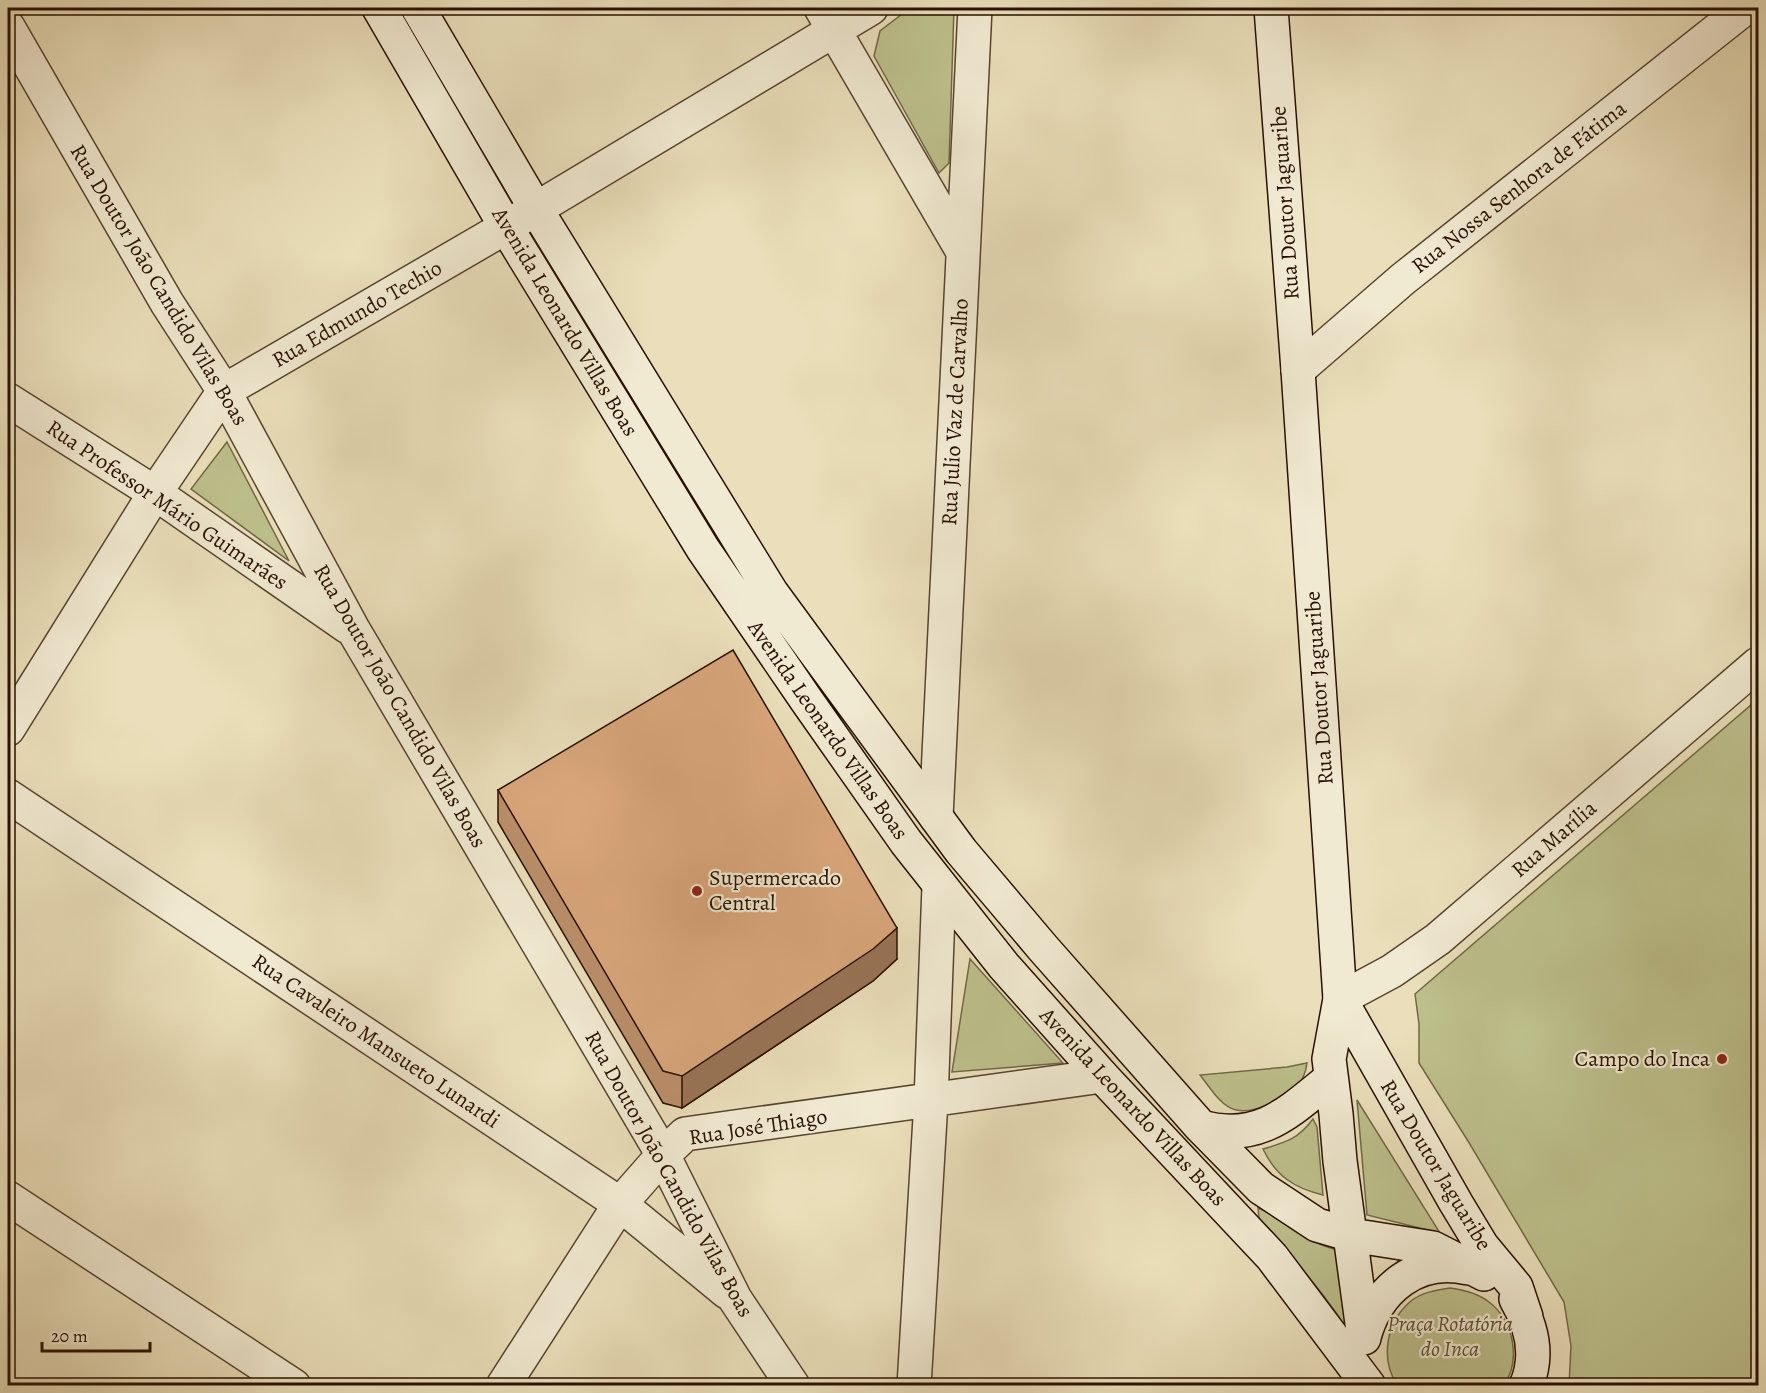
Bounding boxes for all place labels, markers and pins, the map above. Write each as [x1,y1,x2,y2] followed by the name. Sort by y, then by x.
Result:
[709,863,841,918] place label: Supermercado Central
[690,884,704,898] marker: Supermercado Central
[1574,1044,1711,1074] place label: Campo do Inca
[1715,1052,1729,1066] marker: Campo do Inca

